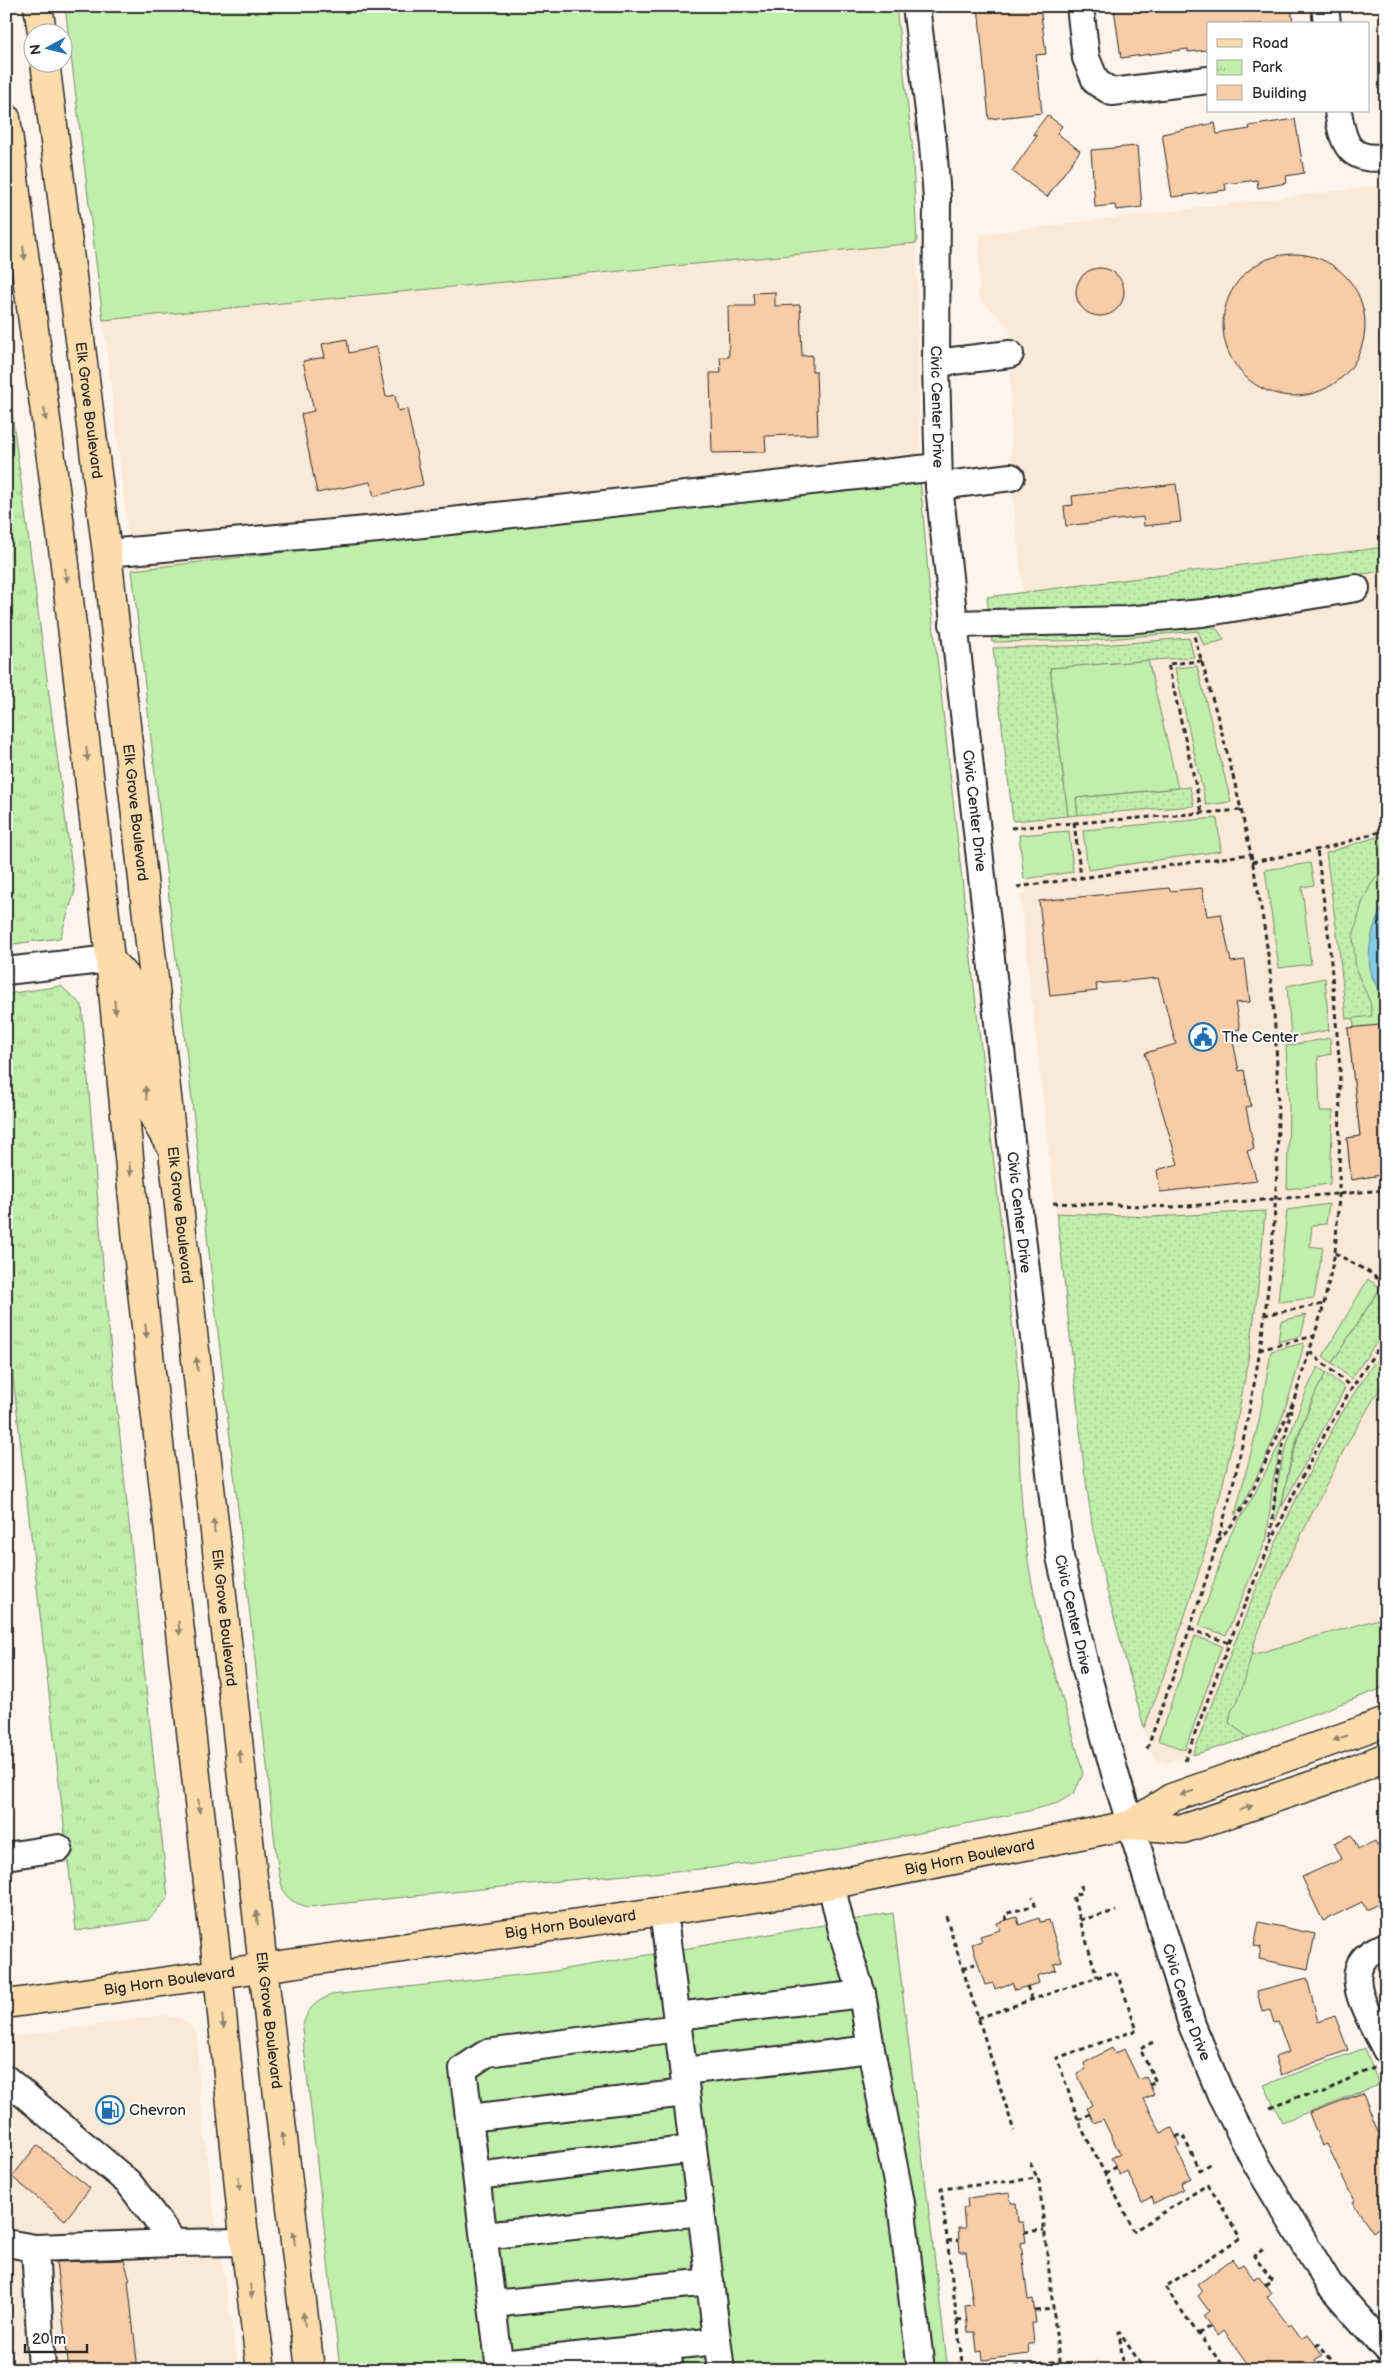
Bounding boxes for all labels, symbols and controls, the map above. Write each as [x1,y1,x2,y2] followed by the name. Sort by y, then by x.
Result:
[22,22,72,72] north arrow
[1207,22,1370,112] legend
[1252,34,1288,53] text: Road
[27,43,45,56] text: N
[1252,58,1283,77] text: Park
[1252,84,1307,103] text: Building
[20,245,28,261] one-way arrow
[70,341,107,480] street label: Elk Grove Boulevard
[926,346,948,468] street label: Civic Center Drive
[42,406,50,422] one-way arrow
[62,567,70,583] one-way arrow
[118,743,152,882] street label: Elk Grove Boulevard
[83,746,91,762] one-way arrow
[958,749,990,873] street label: Civic Center Drive
[111,999,119,1015] one-way arrow
[1188,1022,1218,1052] public building icon: The Center
[1222,1028,1299,1047] place label: The Center
[141,1084,149,1100] one-way arrow
[163,1146,197,1285] street label: Elk Grove Boulevard
[1002,1151,1035,1274] street label: Civic Center Drive
[126,1161,134,1177] one-way arrow
[142,1323,150,1339] one-way arrow
[193,1356,201,1372] one-way arrow
[210,1517,218,1533] one-way arrow
[207,1548,241,1687] street label: Elk Grove Boulevard
[1050,1553,1096,1676] street label: Civic Center Drive
[176,1620,184,1636] one-way arrow
[1332,1734,1347,1742] one-way arrow
[236,1748,244,1764] one-way arrow
[1179,1789,1194,1797] one-way arrow
[195,1798,203,1814] one-way arrow
[1238,1804,1253,1811] one-way arrow
[903,1835,1036,1880] street label: Big Horn Boulevard
[504,1906,637,1943] street label: Big Horn Boulevard
[253,1910,261,1926] one-way arrow
[1158,1941,1215,2064] street label: Civic Center Drive
[251,1951,286,2090] street label: Elk Grove Boulevard
[103,1963,236,2000] street label: Big Horn Boulevard
[219,2014,227,2030] one-way arrow
[95,2095,125,2125] fuel station icon: Chevron
[129,2101,186,2120] place label: Chevron
[279,2131,287,2147] one-way arrow
[235,2176,243,2192] one-way arrow
[290,2230,298,2246] one-way arrow
[247,2283,255,2299] one-way arrow
[300,2311,308,2327] one-way arrow
[25,2321,88,2353] scale bar
[32,2330,66,2349] text: 20 m

